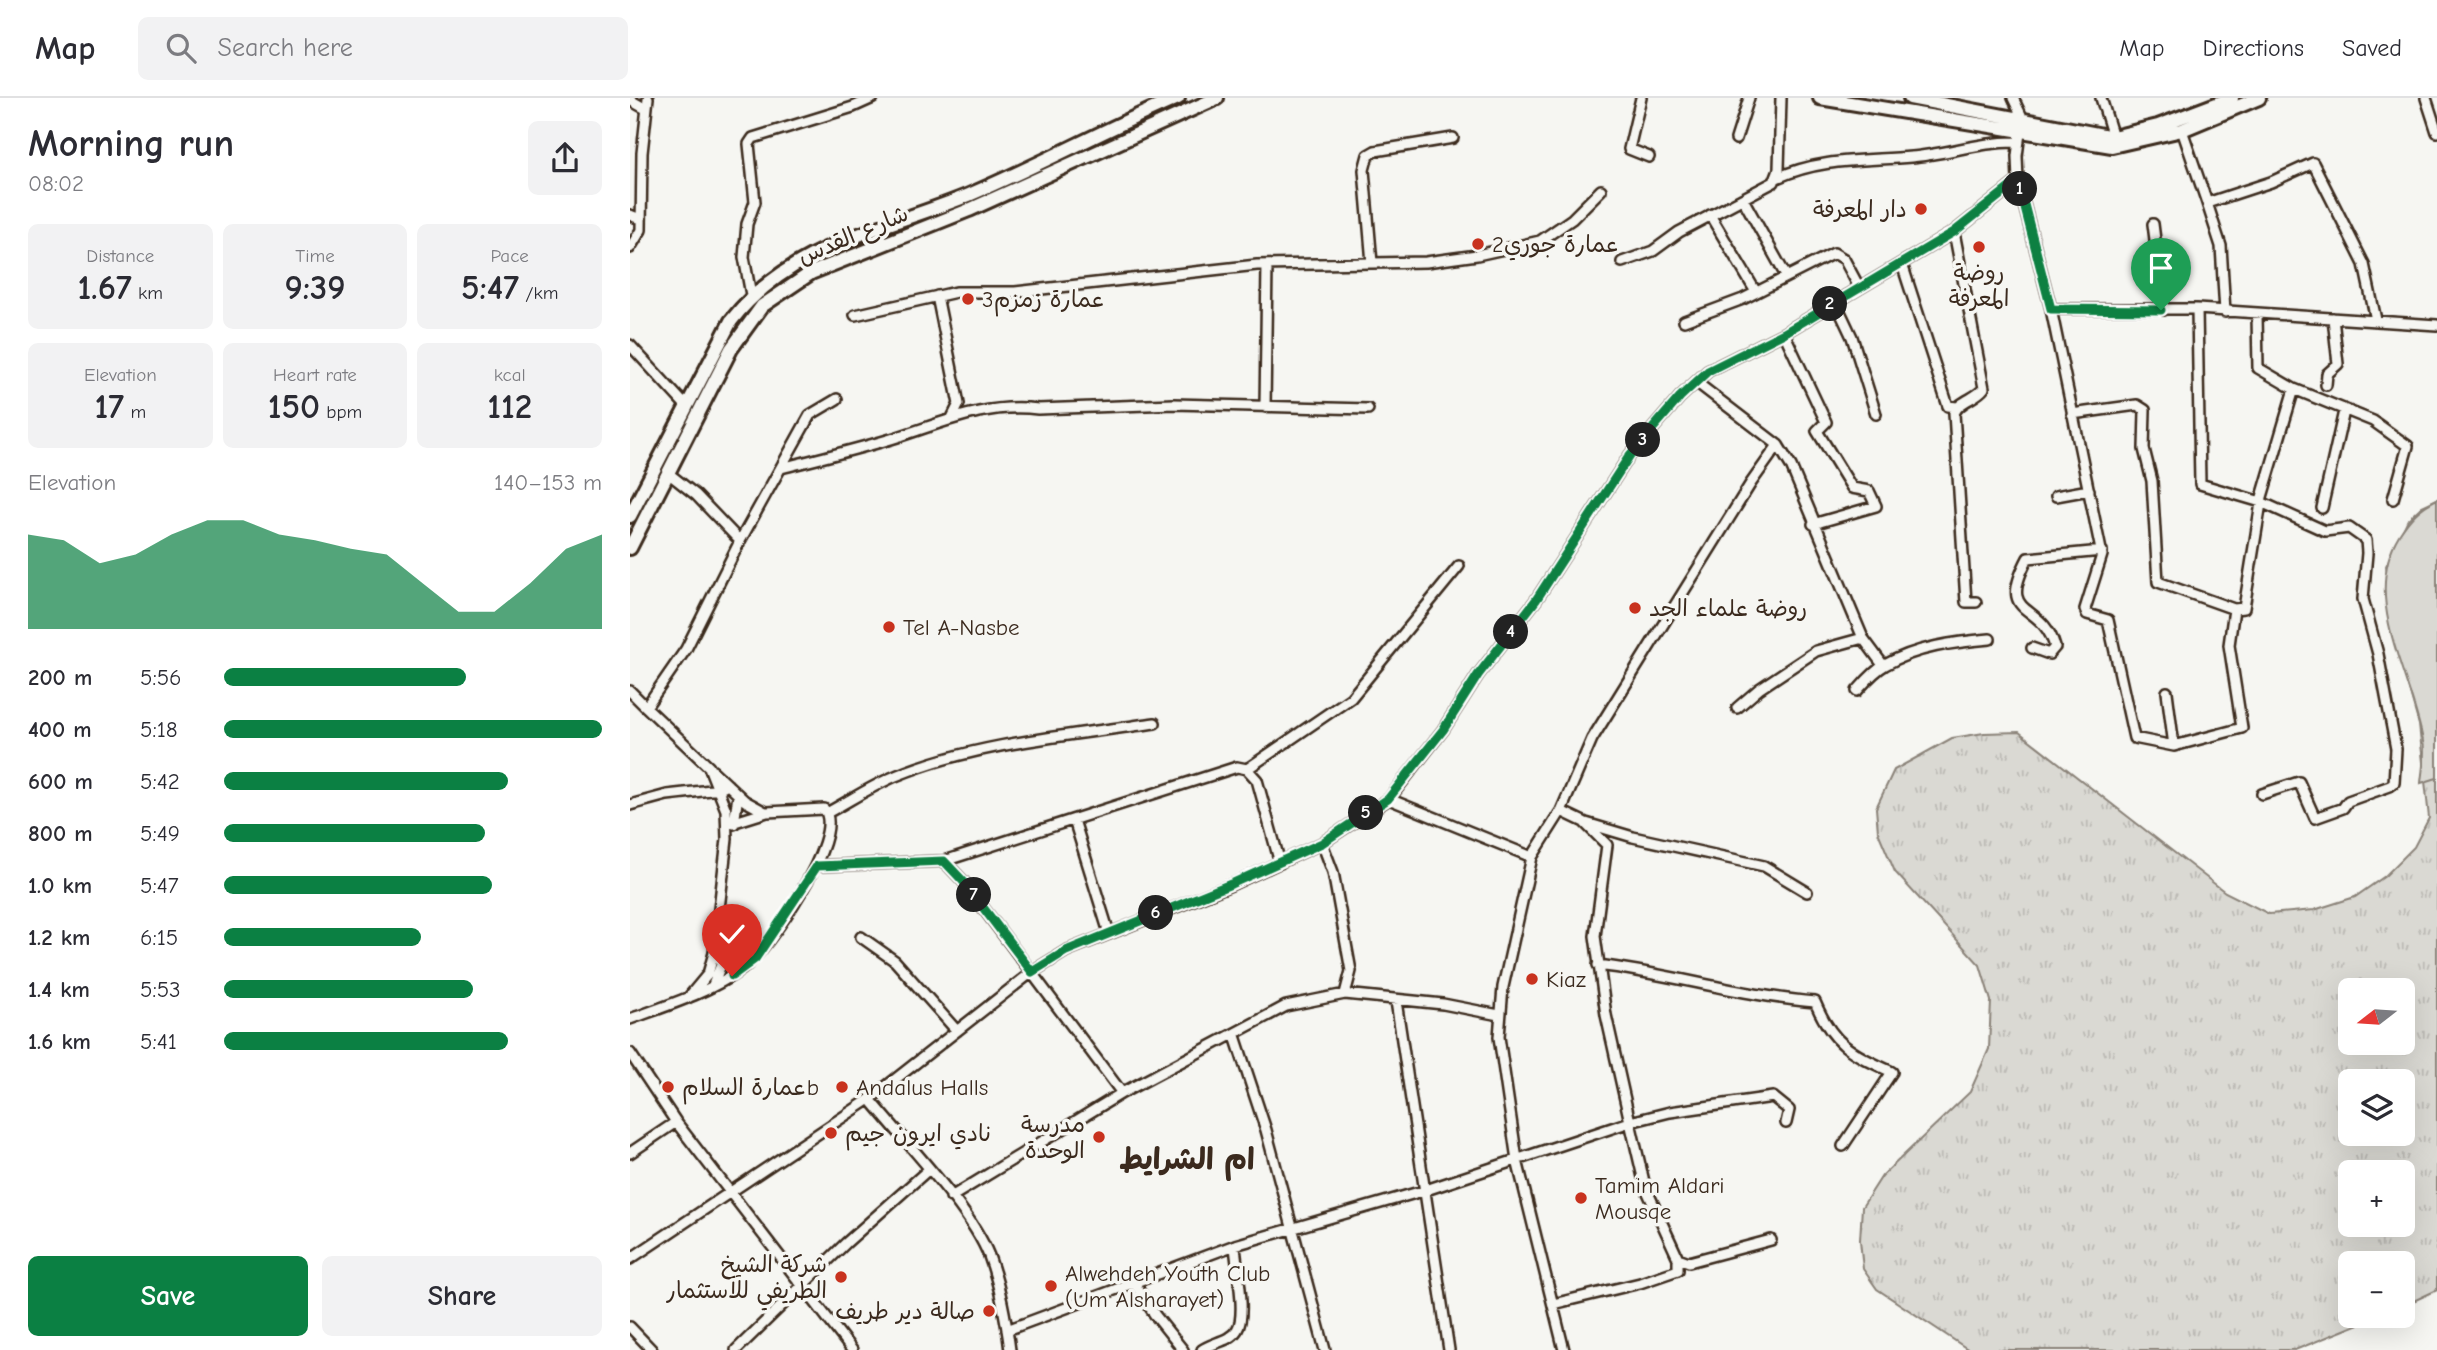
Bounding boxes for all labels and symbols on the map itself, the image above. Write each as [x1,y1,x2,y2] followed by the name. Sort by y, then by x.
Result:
[2002,172,2038,206] pin: 1
[1813,196,1907,223] place label: دار المعرفة
[794,200,913,272] street label: شارع القدس
[1913,201,1929,217] marker: دار المعرفة
[1492,231,1620,261] place label: عمارة جوري2
[1470,236,1486,252] marker: عمارة جوري2
[2131,238,2191,310] pin
[1971,239,1987,255] marker: روضة المعرفة
[1949,259,2009,312] place label: روضة المعرفة
[982,286,1105,317] place label: عمارة زمزم3
[1812,286,1848,322] pin: 2
[960,291,976,307] marker: عمارة زمزم3
[1626,422,1660,458] pin: 3
[1649,595,1807,622] place label: روضة علماء الجد
[1627,600,1643,616] marker: روضة علماء الجد
[903,614,1020,641] place label: Tel A-Nasbe
[1494,614,1528,650] pin: 4
[881,619,897,635] marker: Tel A-Nasbe
[1348,796,1384,830] pin: 5
[956,878,992,912] pin: 7
[1138,896,1174,930] pin: 6
[702,904,762,976] pin
[1546,966,1586,993] place label: Kiaz
[1524,971,1540,987] marker: Kiaz
[2338,978,2415,1055] north arrow
[682,1074,819,1105] place label: عمارة السلامb
[856,1074,988,1101] place label: Andalus Halls
[660,1079,676,1095] marker: عمارة السلامb
[834,1079,850,1095] marker: Andalus Halls
[1021,1111,1085,1164] place label: مدرسة الوحدة
[845,1120,991,1151] place label: نادي ايرون جيم
[823,1125,839,1141] marker: نادي ايرون جيم
[1091,1129,1107,1145] marker: مدرسة الوحدة
[1119,1142,1255,1181] district label: ام الشرايط
[1595,1172,1725,1225] place label: Tamim Aldari Mousqe
[1573,1190,1589,1206] marker: Tamim Aldari Mousqe
[665,1251,827,1311] place label: شركة الشيخ الطريفي للاستثمار
[1065,1260,1270,1313] place label: Alwehdeh Youth Club (Um Alsharayet)
[833,1269,849,1285] marker: شركة الشيخ الطريفي للاستثمار
[1043,1278,1059,1294] marker: Alwehdeh Youth Club (Um Alsharayet)
[835,1298,975,1325] place label: صالة دير طريف
[981,1303,997,1319] marker: صالة دير طريف

